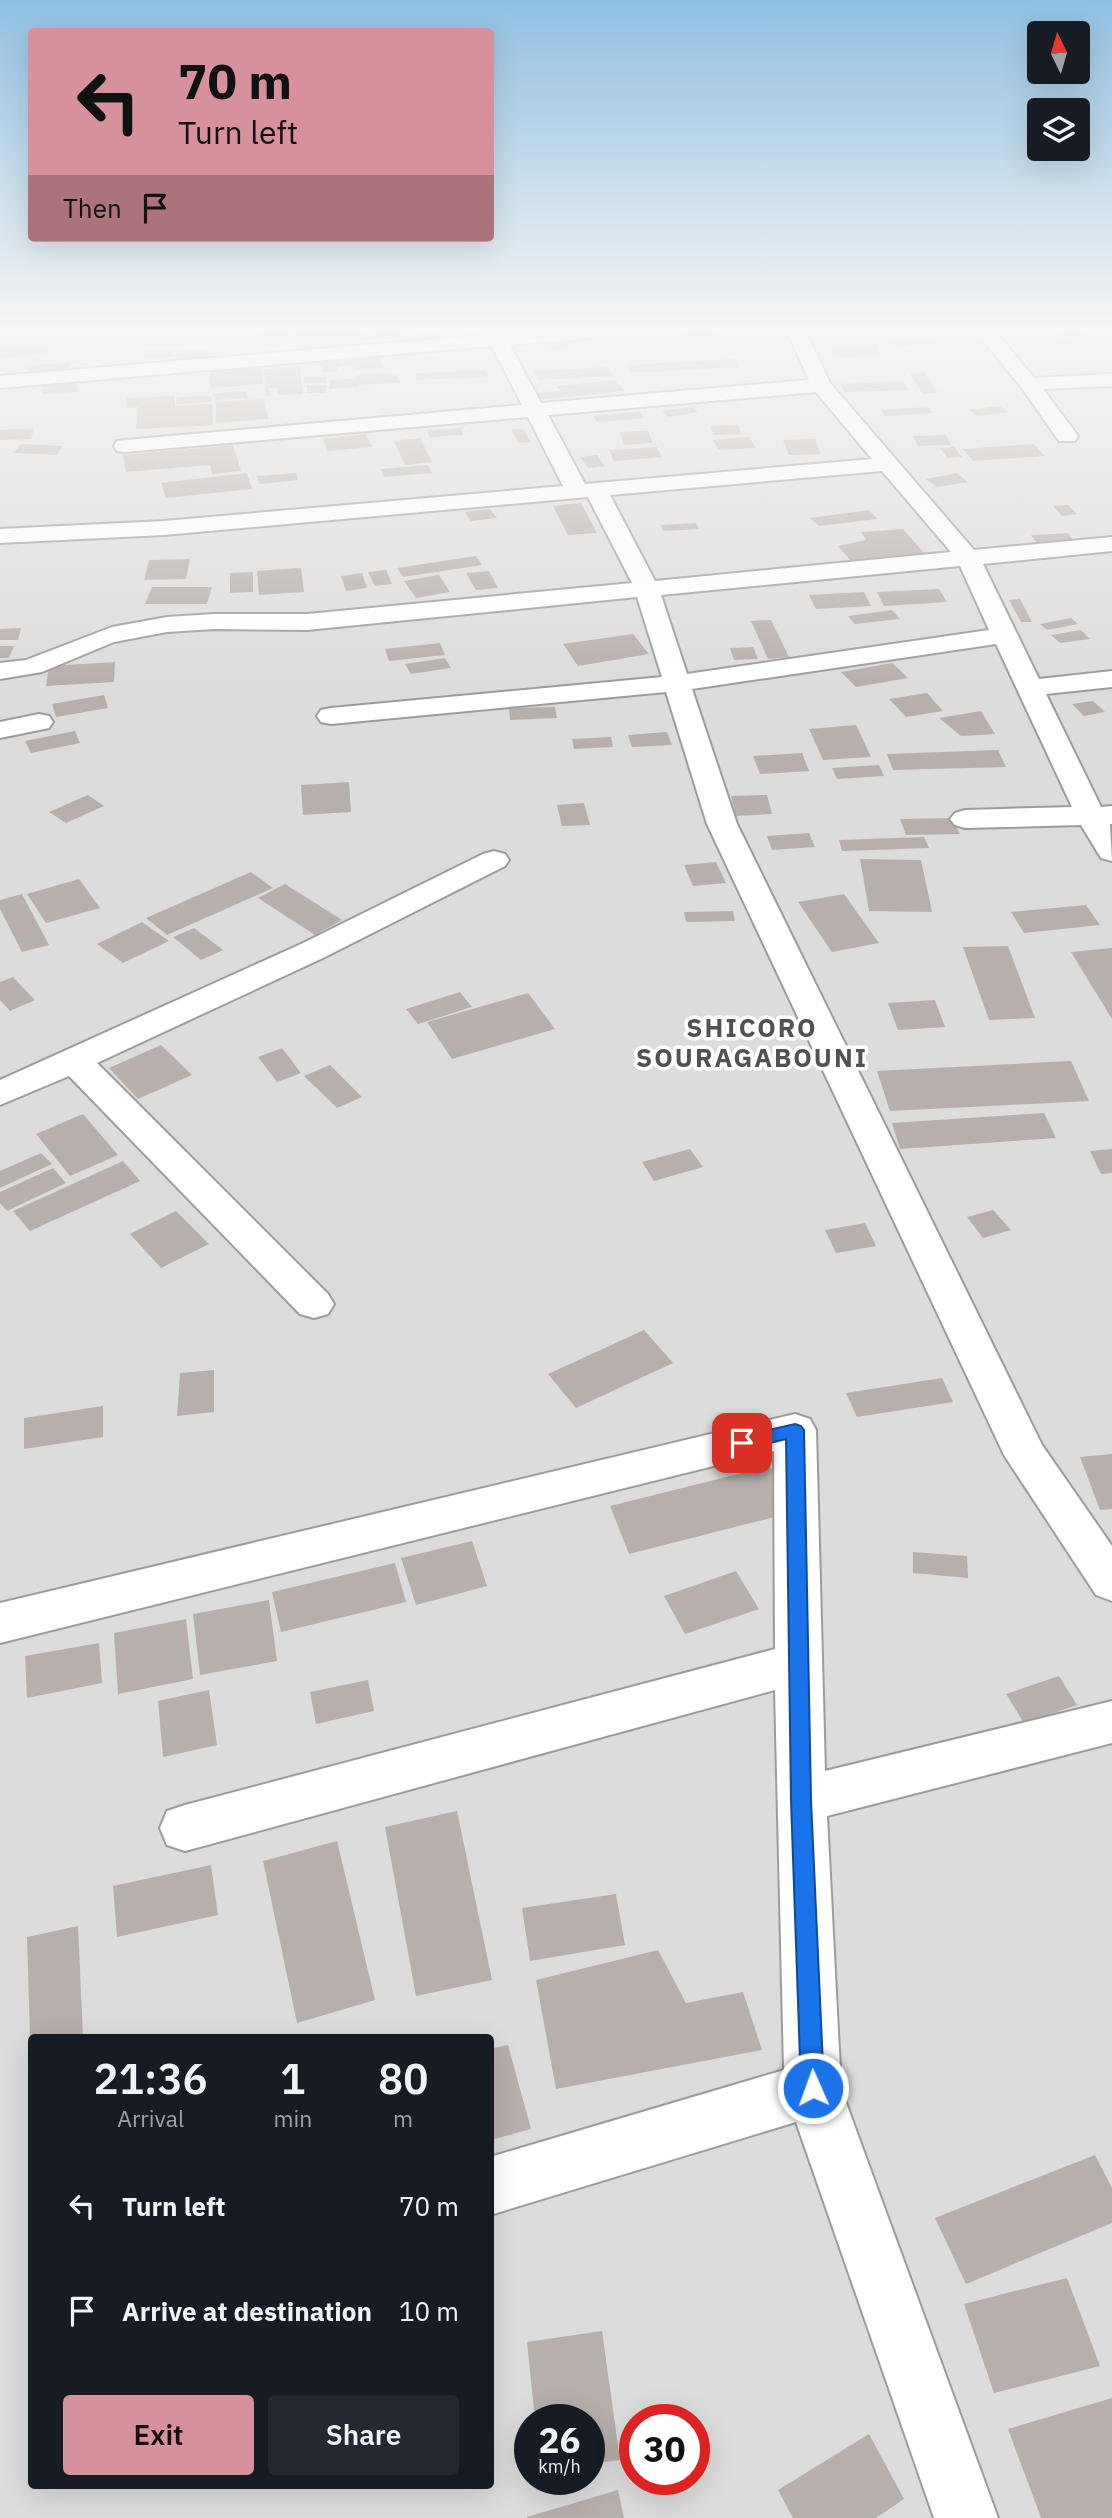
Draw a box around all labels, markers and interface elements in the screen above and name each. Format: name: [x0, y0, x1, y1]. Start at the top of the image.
north arrow: [1027, 21, 1090, 84]
map controls: [1027, 21, 1090, 161]
text: 70 m: [178, 49, 292, 112]
icon: left: [63, 56, 154, 147]
button: layers: [1027, 98, 1090, 161]
text: Turn left: [178, 111, 298, 153]
icon: arrive: [136, 189, 174, 227]
text: Then: [63, 191, 122, 225]
district label: SHICORO SOURAGABOUNI: [636, 1010, 868, 1074]
pin: [712, 1413, 772, 1473]
icon: arrive: [723, 1424, 761, 1462]
text: 21:36: [94, 2051, 208, 2106]
text: 1: [280, 2051, 305, 2106]
text: 80: [378, 2051, 428, 2106]
position arrow: [776, 2051, 850, 2125]
text: Arrival: [117, 2103, 184, 2133]
text: min: [273, 2103, 312, 2133]
text: m: [393, 2103, 413, 2133]
icon: left: [63, 2187, 101, 2225]
text: Turn left: [122, 2189, 225, 2223]
text: 70 m: [399, 2189, 459, 2223]
icon: arrive: [63, 2292, 101, 2330]
text: Arrive at destination: [122, 2294, 372, 2328]
text: 10 m: [399, 2294, 459, 2328]
button: Exit: [63, 2395, 254, 2475]
button: Share: [268, 2395, 459, 2475]
speed limit sign: 30: [619, 2404, 710, 2495]
text: 26: [538, 2417, 581, 2463]
text: km/h: [538, 2455, 581, 2478]

